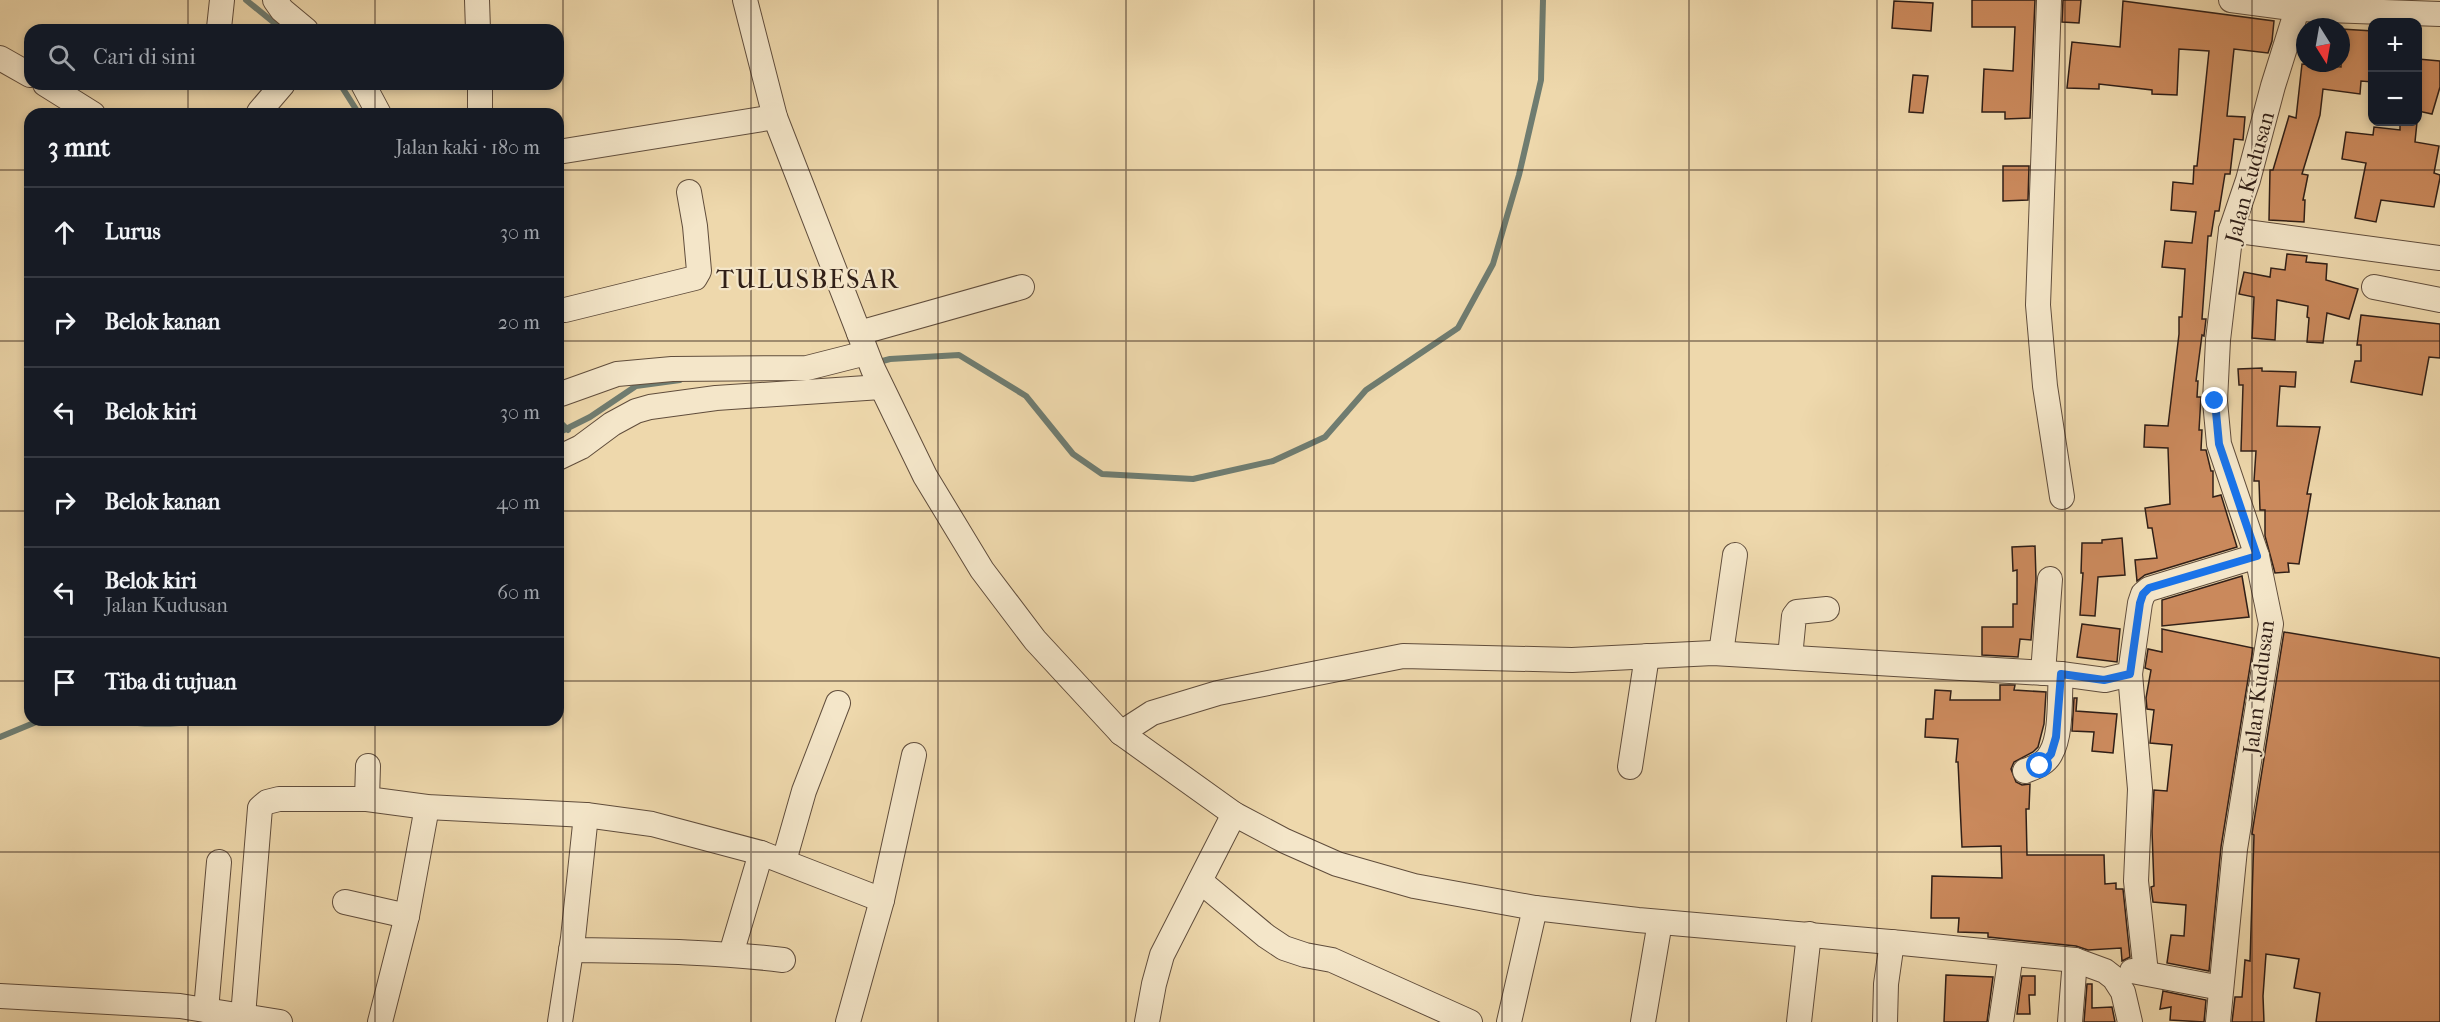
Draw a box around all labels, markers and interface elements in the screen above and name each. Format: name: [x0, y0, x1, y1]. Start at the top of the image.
north arrow: [2296, 18, 2350, 72]
map controls: [2368, 18, 2422, 126]
button: +: [2368, 18, 2422, 72]
search box: [24, 24, 564, 90]
icon: search: [45, 41, 78, 74]
text: Cari di sini: [93, 44, 196, 70]
button: −: [2368, 72, 2422, 126]
street label: Jalan Kudusan: [2219, 108, 2280, 248]
text: 3 mnt: [48, 132, 110, 163]
text: Jalan kaki · 180 m: [396, 136, 540, 159]
icon: ahead: [48, 216, 81, 249]
text: Lurus: [105, 219, 161, 245]
text: 30 m: [500, 221, 540, 244]
district label: TULUSBESAR: [716, 264, 900, 295]
icon: right: [48, 306, 81, 339]
text: Belok kanan: [105, 309, 220, 335]
text: 20 m: [498, 311, 540, 334]
route end: [2201, 387, 2227, 413]
icon: left: [48, 396, 81, 429]
text: Belok kiri: [105, 399, 197, 425]
text: 30 m: [500, 401, 540, 424]
icon: right: [48, 486, 81, 519]
text: Belok kanan: [105, 489, 220, 515]
text: 40 m: [496, 491, 540, 514]
text: Belok kiri: [105, 568, 197, 594]
icon: left: [48, 576, 81, 609]
text: 60 m: [497, 581, 540, 604]
text: Jalan Kudusan: [105, 594, 228, 617]
street label: Jalan Kudusan: [2238, 618, 2280, 758]
icon: arrive: [48, 666, 81, 699]
text: Tiba di tujuan: [105, 669, 237, 695]
route start: [2026, 752, 2052, 778]

